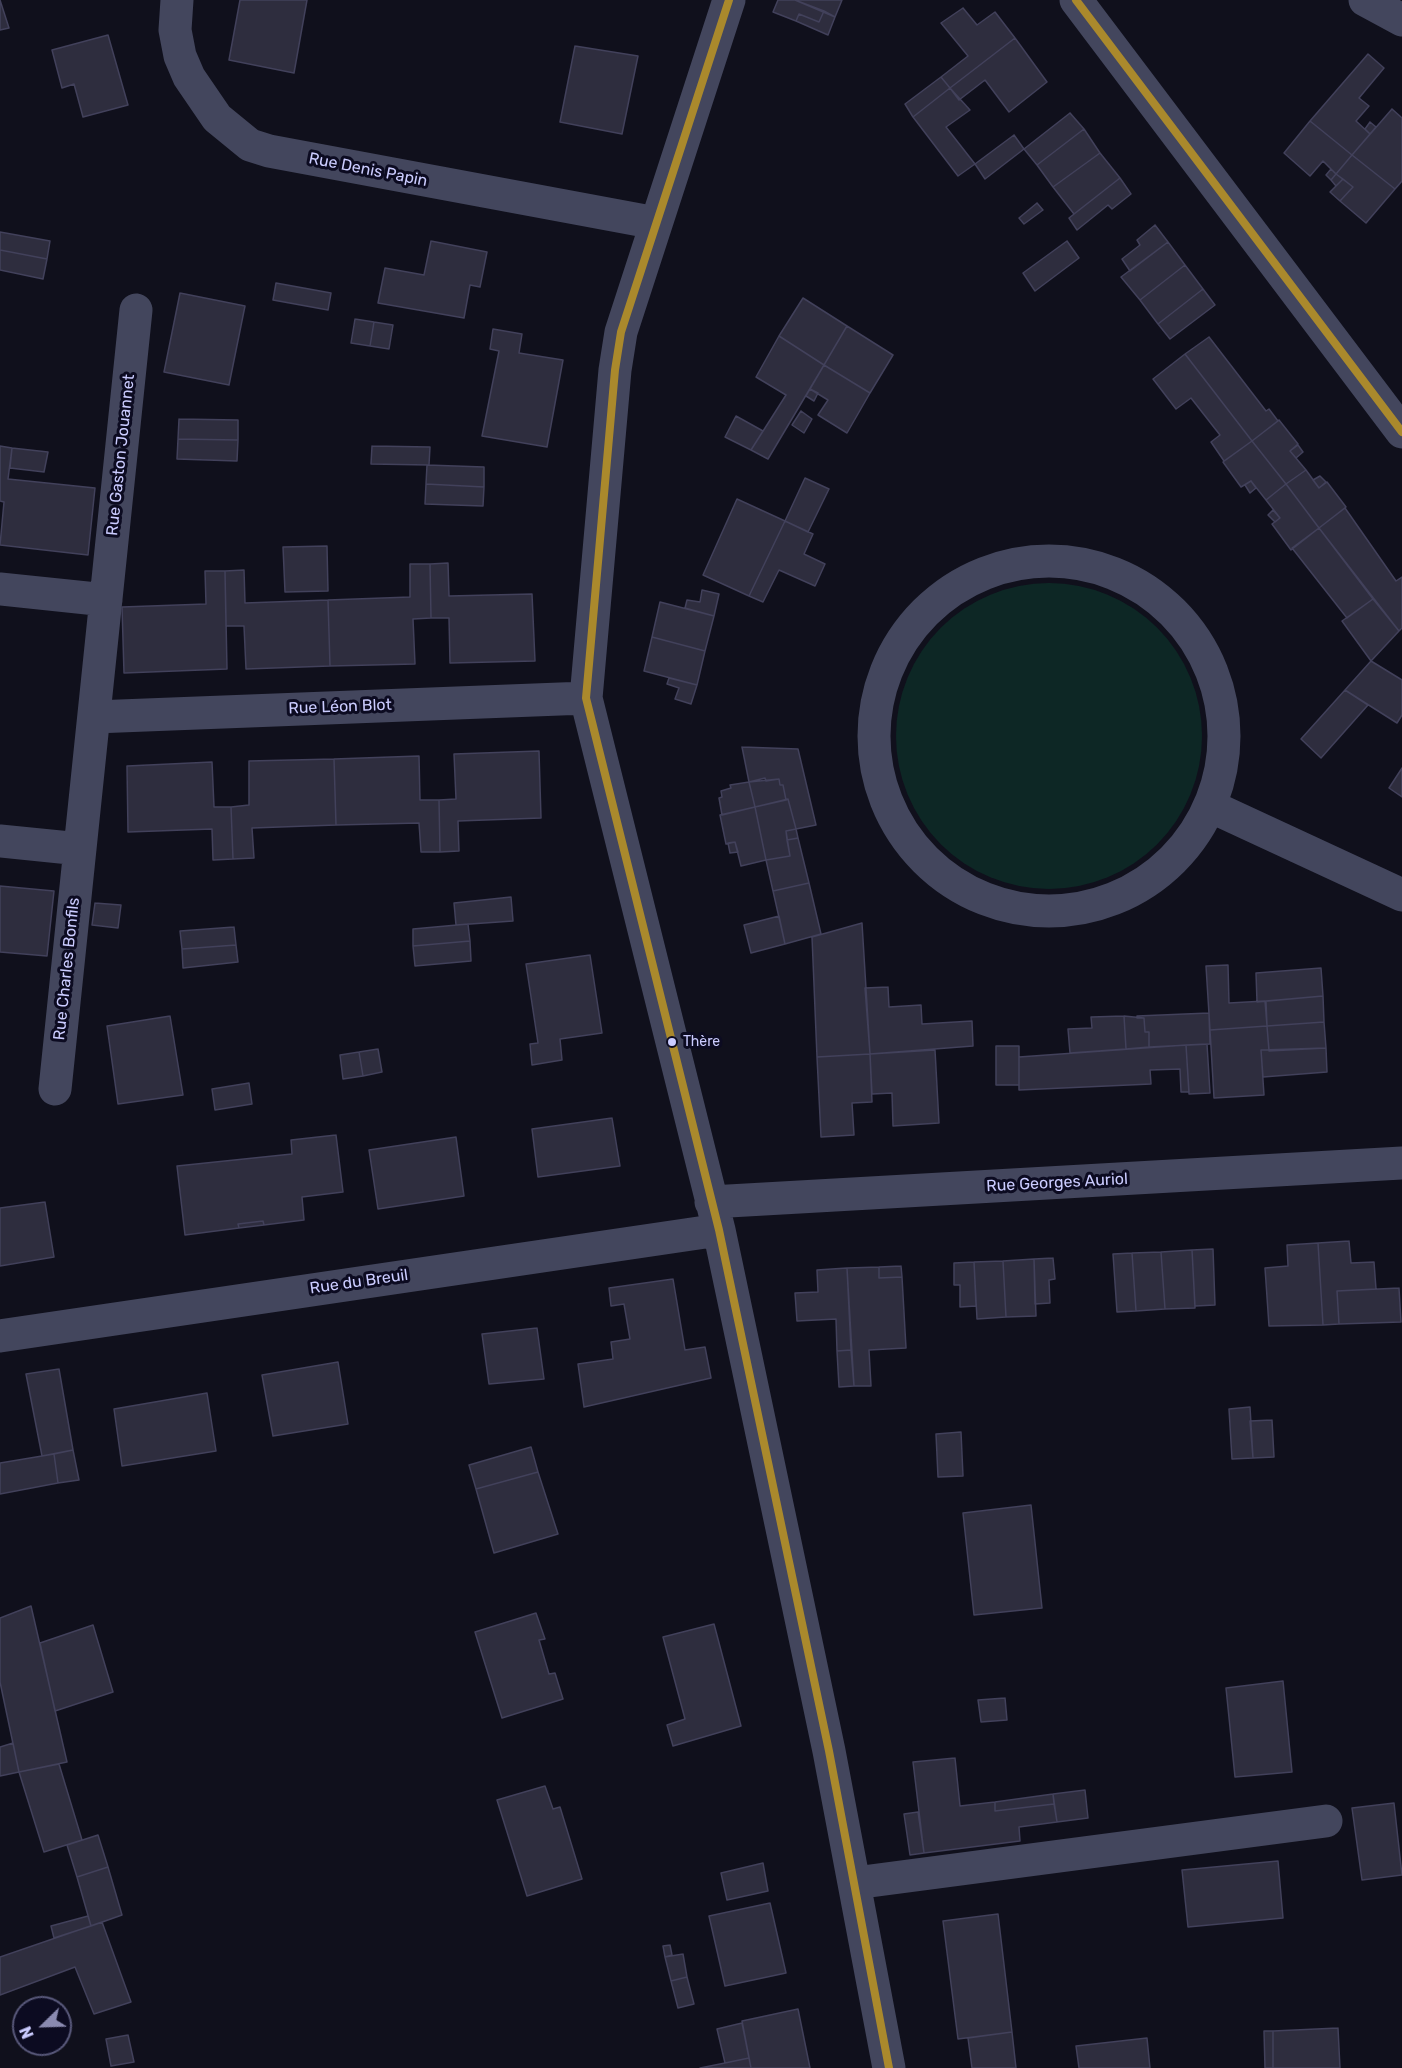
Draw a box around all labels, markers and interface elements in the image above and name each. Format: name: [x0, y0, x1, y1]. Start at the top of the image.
street label: Rue Denis Papin: [307, 149, 429, 191]
street label: Rue Gaston Jouannet: [103, 373, 139, 537]
street label: Rue Léon Blot: [288, 696, 392, 718]
street label: Rue Charles Bonfils: [50, 897, 84, 1041]
place label: Thère: [683, 1034, 720, 1050]
marker: Thère: [666, 1036, 678, 1048]
street label: Rue Georges Auriol: [986, 1170, 1128, 1196]
street label: Rue du Breuil: [309, 1266, 409, 1298]
north arrow: [12, 1996, 72, 2056]
text: N: [16, 2023, 38, 2041]

